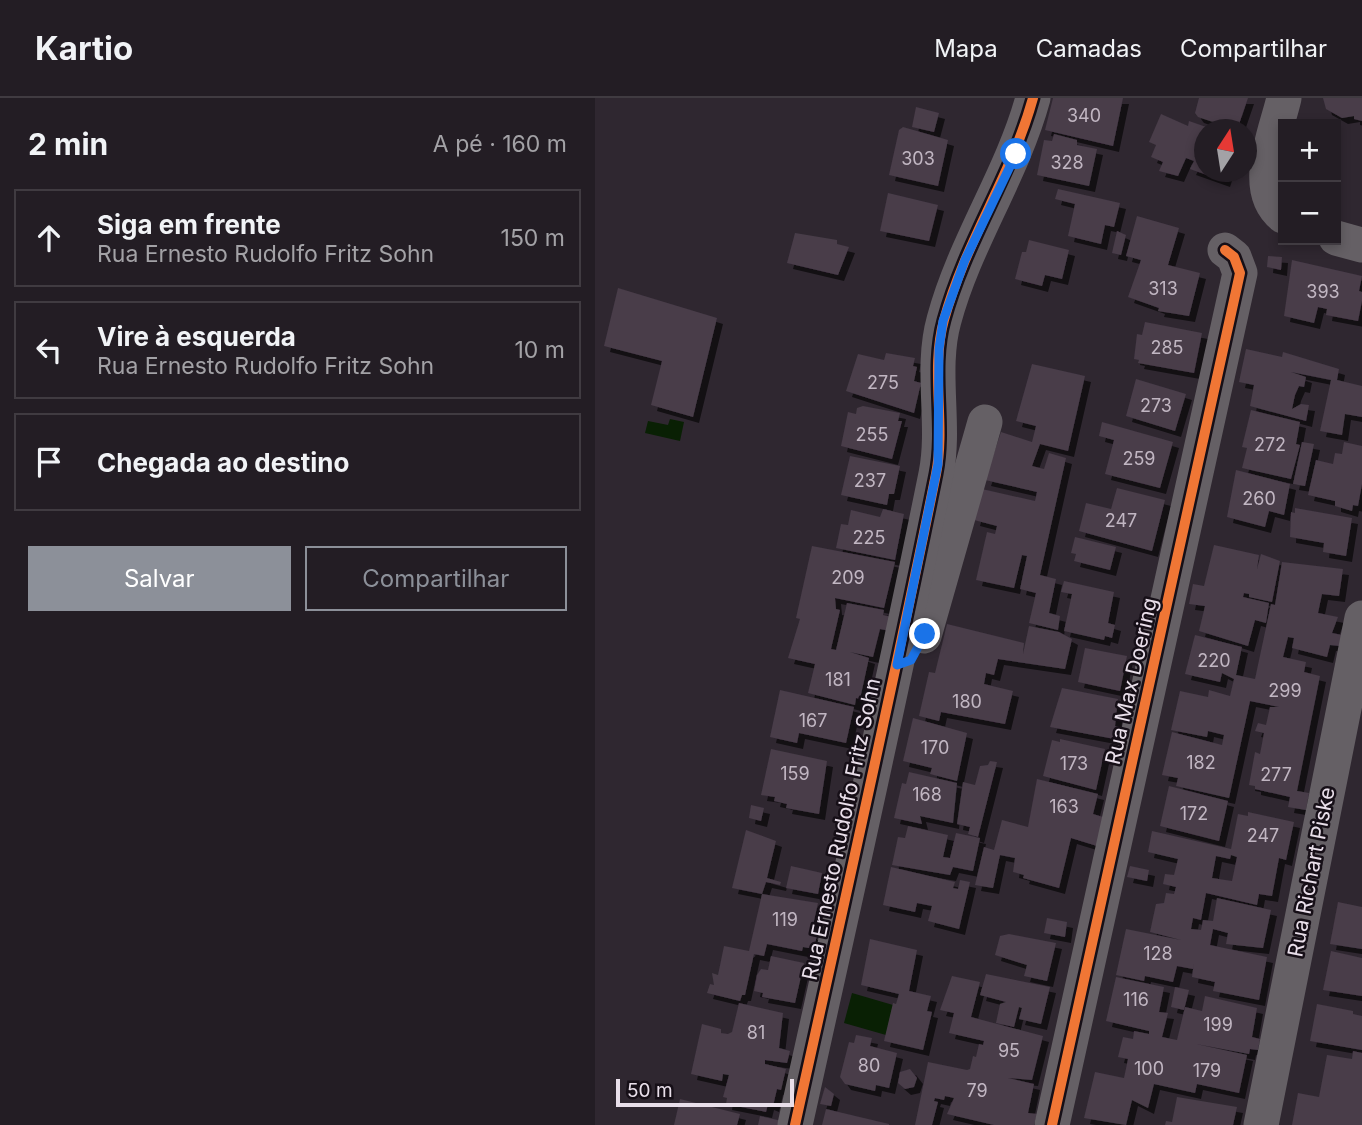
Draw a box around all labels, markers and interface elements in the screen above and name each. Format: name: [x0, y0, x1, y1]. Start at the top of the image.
text: Kartio: [35, 28, 133, 68]
text: Mapa: [934, 34, 998, 63]
text: Camadas: [1036, 34, 1142, 63]
text: Compartilhar: [1180, 34, 1327, 63]
house number: 340: [1067, 105, 1101, 126]
north arrow: [1194, 119, 1257, 182]
map controls: [1278, 119, 1341, 245]
button: +: [1278, 119, 1341, 182]
text: 2 min: [28, 126, 108, 162]
text: A pé · 160 m: [433, 130, 567, 158]
route start: [1000, 138, 1031, 169]
house number: 303: [901, 148, 935, 169]
house number: 328: [1050, 152, 1084, 173]
button: −: [1278, 182, 1341, 245]
text: Siga em frente: [97, 209, 281, 240]
icon: ahead: [30, 219, 68, 257]
text: 150 m: [501, 224, 565, 252]
text: Rua Ernesto Rudolfo Fritz Sohn: [97, 240, 434, 268]
house number: 313: [1148, 278, 1178, 299]
house number: 393: [1306, 281, 1340, 302]
text: Vire à esquerda: [97, 321, 296, 352]
icon: left: [30, 331, 68, 369]
text: 10 m: [515, 336, 565, 364]
house number: 285: [1150, 337, 1184, 358]
text: Rua Ernesto Rudolfo Fritz Sohn: [97, 352, 434, 380]
house number: 275: [867, 372, 899, 393]
house number: 273: [1140, 395, 1172, 416]
house number: 255: [856, 424, 888, 445]
house number: 272: [1254, 434, 1286, 455]
icon: arrive: [30, 443, 68, 481]
text: Chegada ao destino: [97, 447, 349, 478]
house number: 259: [1122, 448, 1156, 469]
house number: 237: [854, 470, 886, 491]
house number: 260: [1242, 488, 1276, 509]
house number: 247: [1105, 510, 1137, 531]
house number: 225: [853, 527, 885, 548]
button: Salvar: [28, 546, 291, 611]
button: Compartilhar: [305, 546, 567, 611]
house number: 209: [831, 567, 865, 588]
street label: Rua Max Doering: [1100, 595, 1162, 767]
route end: [909, 618, 940, 649]
house number: 220: [1197, 650, 1231, 671]
house number: 181: [825, 669, 851, 690]
street label: Rua Ernesto Rudolfo Fritz Sohn: [797, 676, 885, 982]
house number: 299: [1268, 680, 1302, 701]
house number: 180: [952, 691, 982, 712]
house number: 167: [799, 710, 827, 731]
house number: 170: [921, 737, 949, 758]
house number: 182: [1186, 752, 1216, 773]
house number: 173: [1060, 753, 1088, 774]
house number: 159: [780, 763, 810, 784]
house number: 277: [1260, 764, 1292, 785]
house number: 168: [912, 784, 942, 805]
street label: Rua Richart Piske: [1282, 785, 1340, 959]
house number: 163: [1049, 796, 1079, 817]
house number: 172: [1180, 803, 1208, 824]
house number: 247: [1247, 825, 1279, 846]
house number: 119: [772, 909, 798, 930]
house number: 128: [1143, 943, 1173, 964]
house number: 116: [1123, 989, 1149, 1010]
house number: 199: [1203, 1014, 1233, 1035]
house number: 81: [747, 1022, 765, 1043]
house number: 95: [998, 1040, 1020, 1061]
house number: 80: [858, 1055, 880, 1076]
house number: 100: [1134, 1058, 1164, 1079]
house number: 179: [1193, 1060, 1221, 1081]
scale bar: [616, 1076, 795, 1108]
text: 50 m: [627, 1079, 673, 1102]
house number: 79: [966, 1080, 988, 1101]

